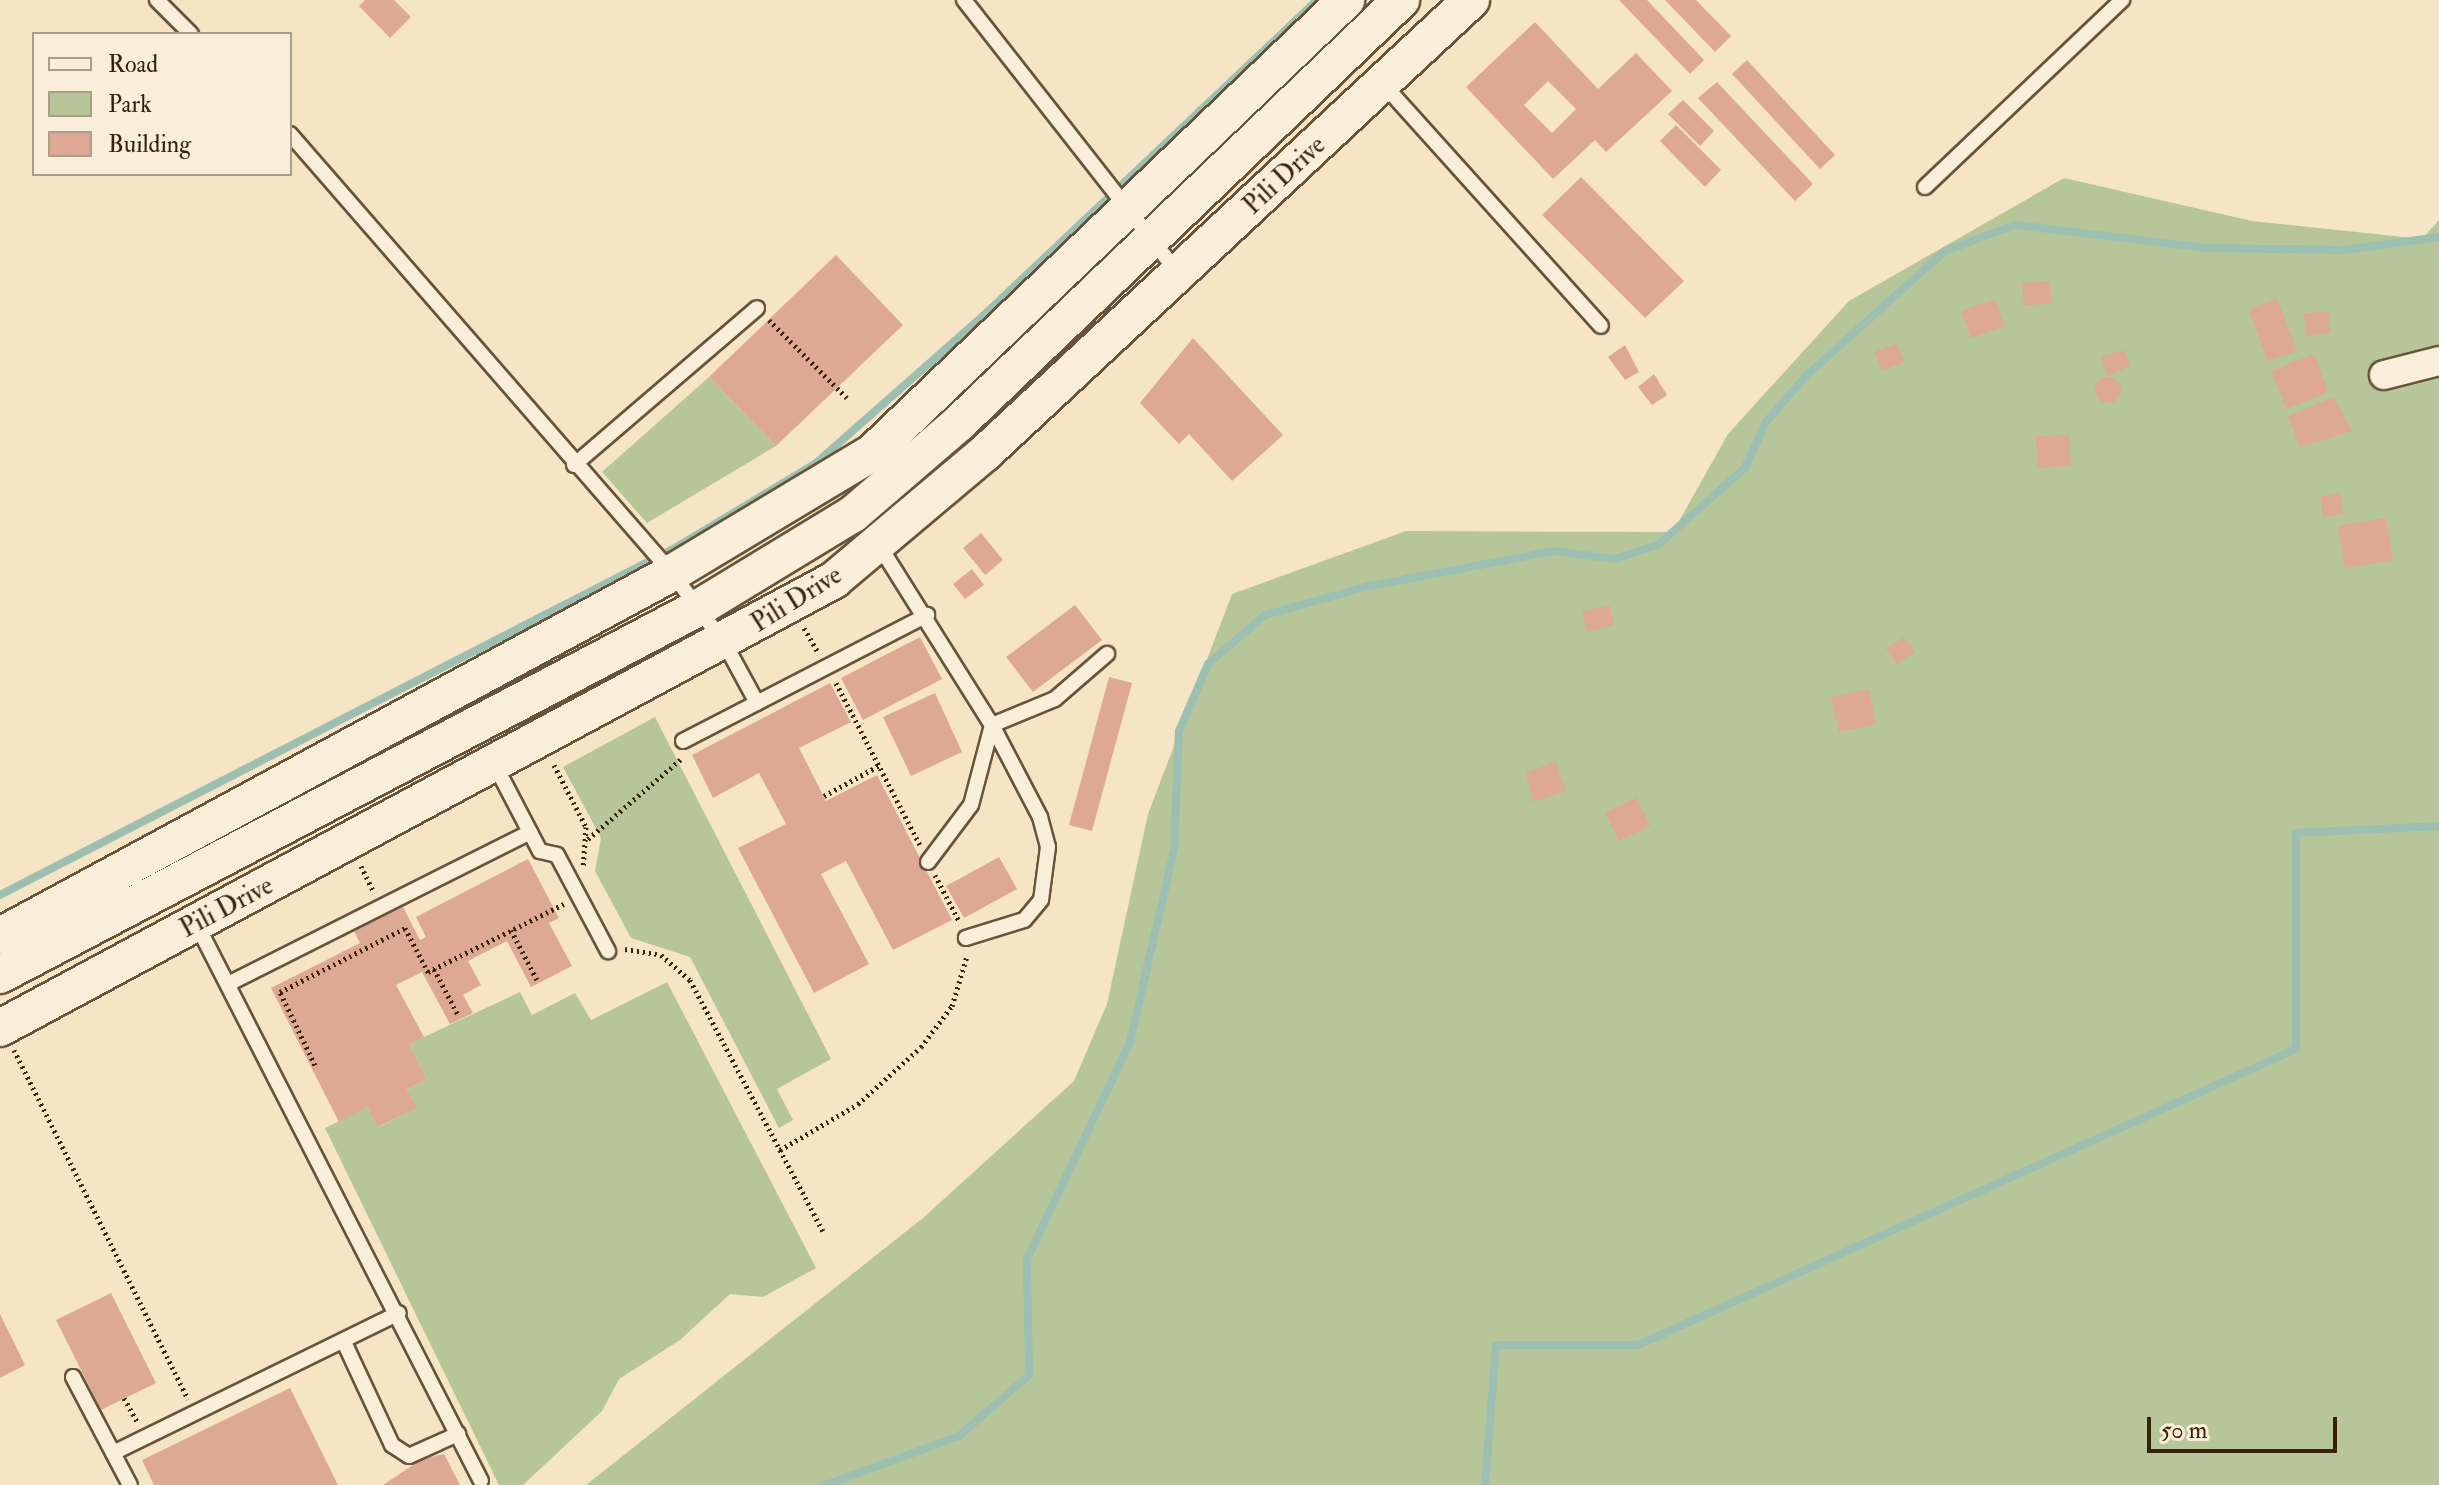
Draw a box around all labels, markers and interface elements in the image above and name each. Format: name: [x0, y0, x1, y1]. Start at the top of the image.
legend: [32, 32, 292, 176]
text: Road: [108, 49, 158, 80]
text: Park: [108, 89, 152, 120]
text: Building: [108, 129, 191, 160]
street label: Pili Drive: [1238, 130, 1332, 222]
street label: Pili Drive: [746, 560, 848, 640]
street label: Pili Drive: [175, 871, 279, 945]
scale bar: [2151, 1401, 2341, 1451]
text: 50 m: [2161, 1415, 2207, 1446]

